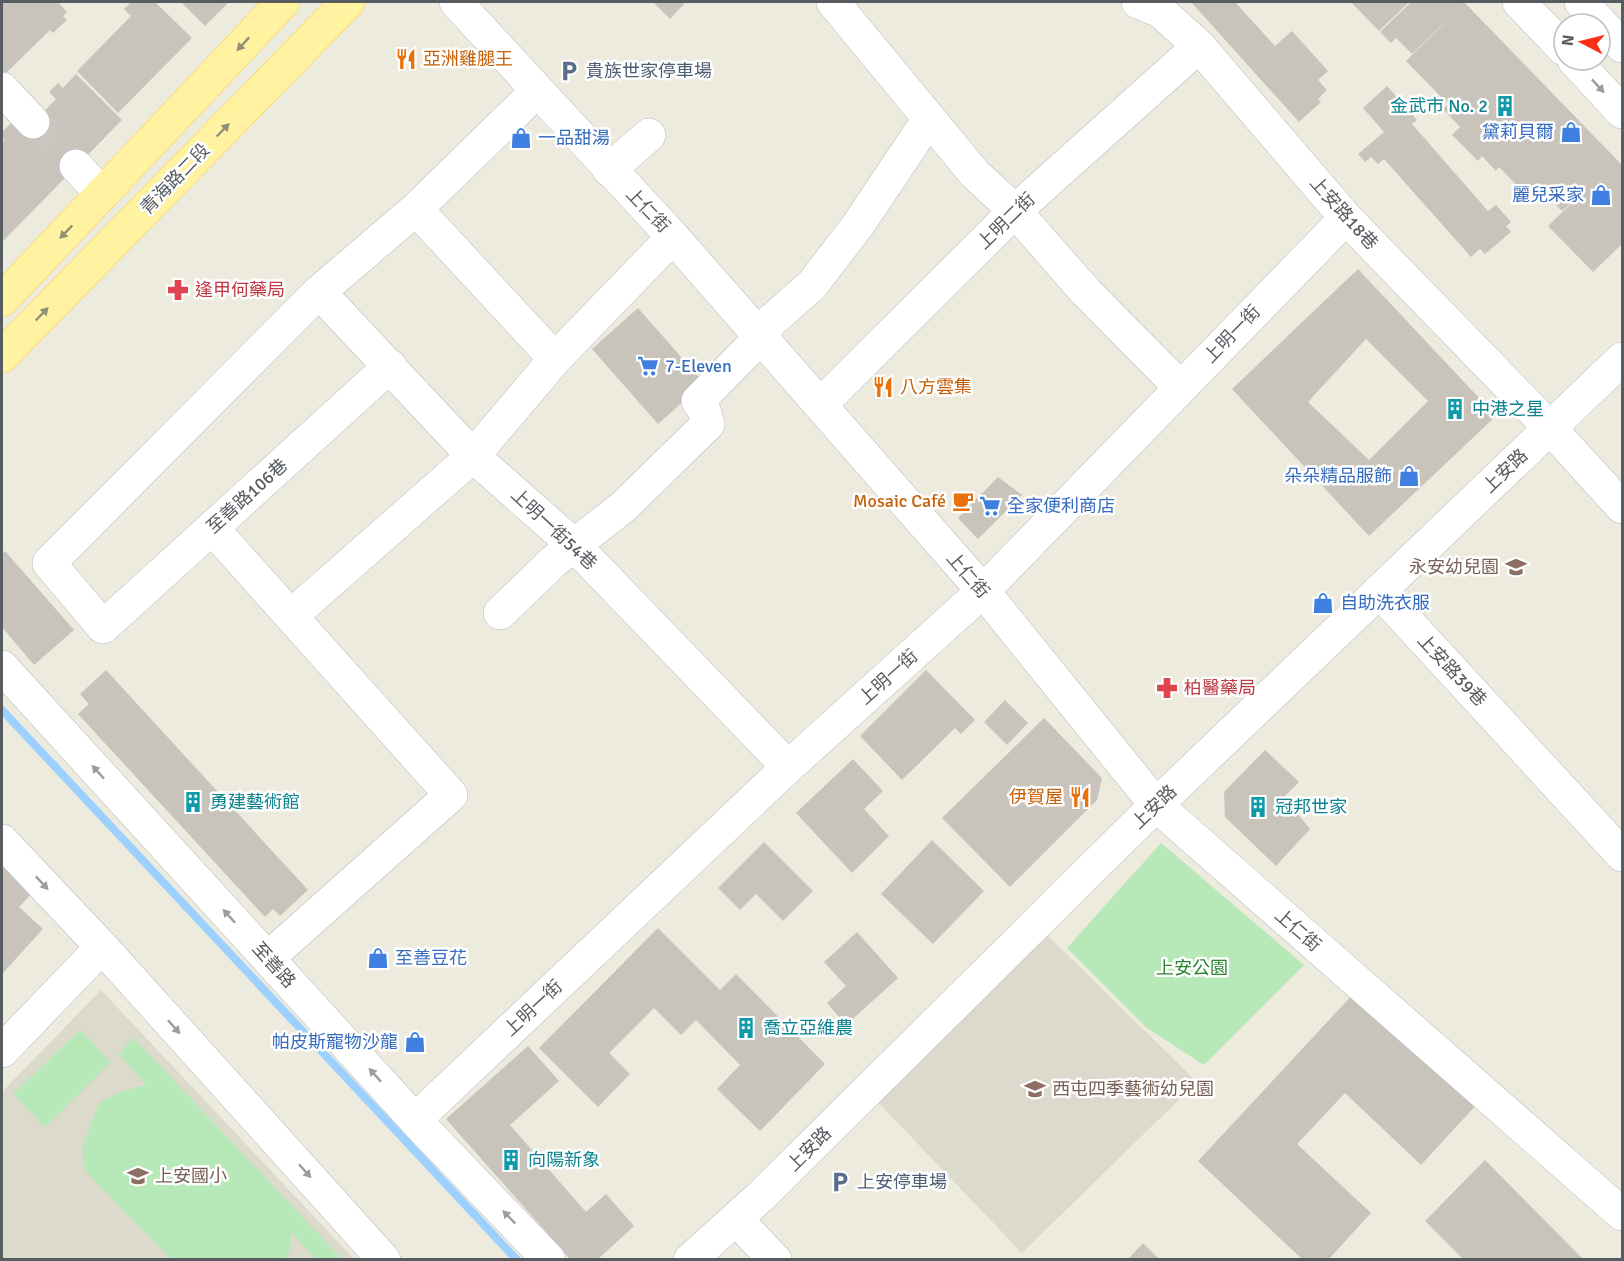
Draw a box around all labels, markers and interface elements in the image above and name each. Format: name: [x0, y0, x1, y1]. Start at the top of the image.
north arrow: [1552, 12, 1612, 72]
text: N: [1558, 34, 1579, 47]
one-way arrow: [237, 36, 250, 51]
restaurant icon: 亞洲雞腿王: [394, 47, 418, 71]
place label: 亞洲雞腿王: [423, 48, 513, 70]
parking icon: 貴族世家停車場: [557, 59, 581, 83]
place label: 貴族世家停車場: [586, 60, 712, 82]
one-way arrow: [1591, 78, 1604, 93]
building icon: 金武市 No. 2: [1493, 94, 1517, 118]
place label: 金武市 No. 2: [1390, 95, 1488, 117]
shop icon: 黛莉貝爾: [1559, 120, 1583, 144]
place label: 黛莉貝爾: [1482, 121, 1554, 143]
one-way arrow: [215, 123, 229, 137]
shop icon: 一品甜湯: [509, 126, 533, 150]
place label: 一品甜湯: [538, 127, 610, 149]
street label: 青海路二段: [136, 139, 214, 219]
street label: 上安路18巷: [1305, 172, 1383, 254]
street label: 上仁街: [621, 183, 675, 237]
shop icon: 麗兒采家: [1589, 183, 1613, 207]
place label: 麗兒采家: [1512, 184, 1584, 206]
street label: 上明二街: [972, 188, 1040, 254]
one-way arrow: [59, 224, 73, 239]
pharmacy icon: 逢甲何藥局: [166, 278, 190, 302]
place label: 逢甲何藥局: [195, 279, 285, 301]
street label: 上明一街: [1199, 300, 1265, 368]
one-way arrow: [35, 308, 49, 322]
supermarket icon: 7-Eleven: [636, 354, 660, 378]
place label: 7-Eleven: [665, 355, 732, 377]
restaurant icon: 八方雲集: [871, 375, 895, 399]
place label: 八方雲集: [900, 376, 972, 398]
building icon: 中港之星: [1443, 397, 1467, 421]
place label: 中港之星: [1472, 398, 1544, 420]
street label: 上安路: [1478, 444, 1532, 498]
street label: 至善路106巷: [202, 454, 292, 538]
shop icon: 朵朵精品服飾: [1397, 464, 1421, 488]
place label: 朵朵精品服飾: [1284, 465, 1392, 487]
street label: 上明一街54巷: [506, 484, 602, 574]
cafe icon: Mosaic Café: [951, 489, 975, 513]
place label: Mosaic Café: [853, 490, 946, 512]
supermarket icon: 全家便利商店: [978, 494, 1002, 518]
place label: 全家便利商店: [1007, 495, 1115, 517]
street label: 上仁街: [942, 547, 994, 603]
school or university icon: 永安幼兒園: [1504, 555, 1528, 579]
place label: 永安幼兒園: [1409, 556, 1499, 578]
shop icon: 自助洗衣服: [1311, 591, 1335, 615]
place label: 自助洗衣服: [1340, 592, 1430, 614]
street label: 上安路39巷: [1413, 629, 1491, 711]
street label: 上明一街: [854, 645, 922, 709]
pharmacy icon: 柏醫藥局: [1155, 676, 1179, 700]
place label: 柏醫藥局: [1184, 677, 1256, 699]
one-way arrow: [92, 765, 105, 780]
street label: 上安路: [1127, 780, 1181, 834]
restaurant icon: 伊賀屋: [1068, 785, 1092, 809]
place label: 伊賀屋: [1009, 786, 1063, 808]
building icon: 勇建藝術館: [181, 790, 205, 814]
place label: 勇建藝術館: [210, 791, 300, 813]
building icon: 冠邦世家: [1246, 795, 1270, 819]
place label: 冠邦世家: [1275, 796, 1347, 818]
one-way arrow: [34, 876, 48, 890]
street label: 上仁街: [1270, 904, 1326, 956]
one-way arrow: [223, 909, 236, 924]
street label: 至善路: [248, 938, 300, 992]
shop icon: 至善豆花: [366, 946, 390, 970]
place label: 至善豆花: [395, 947, 467, 969]
park label: 上安公園: [1156, 957, 1228, 979]
street label: 上明一街: [499, 975, 567, 1041]
building icon: 喬立亞維農: [734, 1016, 758, 1040]
place label: 喬立亞維農: [763, 1017, 853, 1039]
one-way arrow: [167, 1019, 181, 1034]
shop icon: 帕皮斯寵物沙龍: [403, 1030, 427, 1054]
place label: 帕皮斯寵物沙龍: [272, 1031, 398, 1053]
one-way arrow: [368, 1068, 382, 1083]
school or university icon: 西屯四季藝術幼兒園: [1023, 1077, 1047, 1101]
place label: 西屯四季藝術幼兒園: [1052, 1078, 1214, 1100]
street label: 上安路: [782, 1122, 836, 1176]
building icon: 向陽新象: [499, 1148, 523, 1172]
place label: 向陽新象: [528, 1149, 600, 1171]
school or university icon: 上安國小: [126, 1164, 150, 1188]
one-way arrow: [297, 1164, 311, 1178]
place label: 上安國小: [155, 1165, 227, 1187]
parking icon: 上安停車場: [828, 1170, 852, 1194]
place label: 上安停車場: [857, 1171, 947, 1193]
one-way arrow: [502, 1211, 516, 1225]

